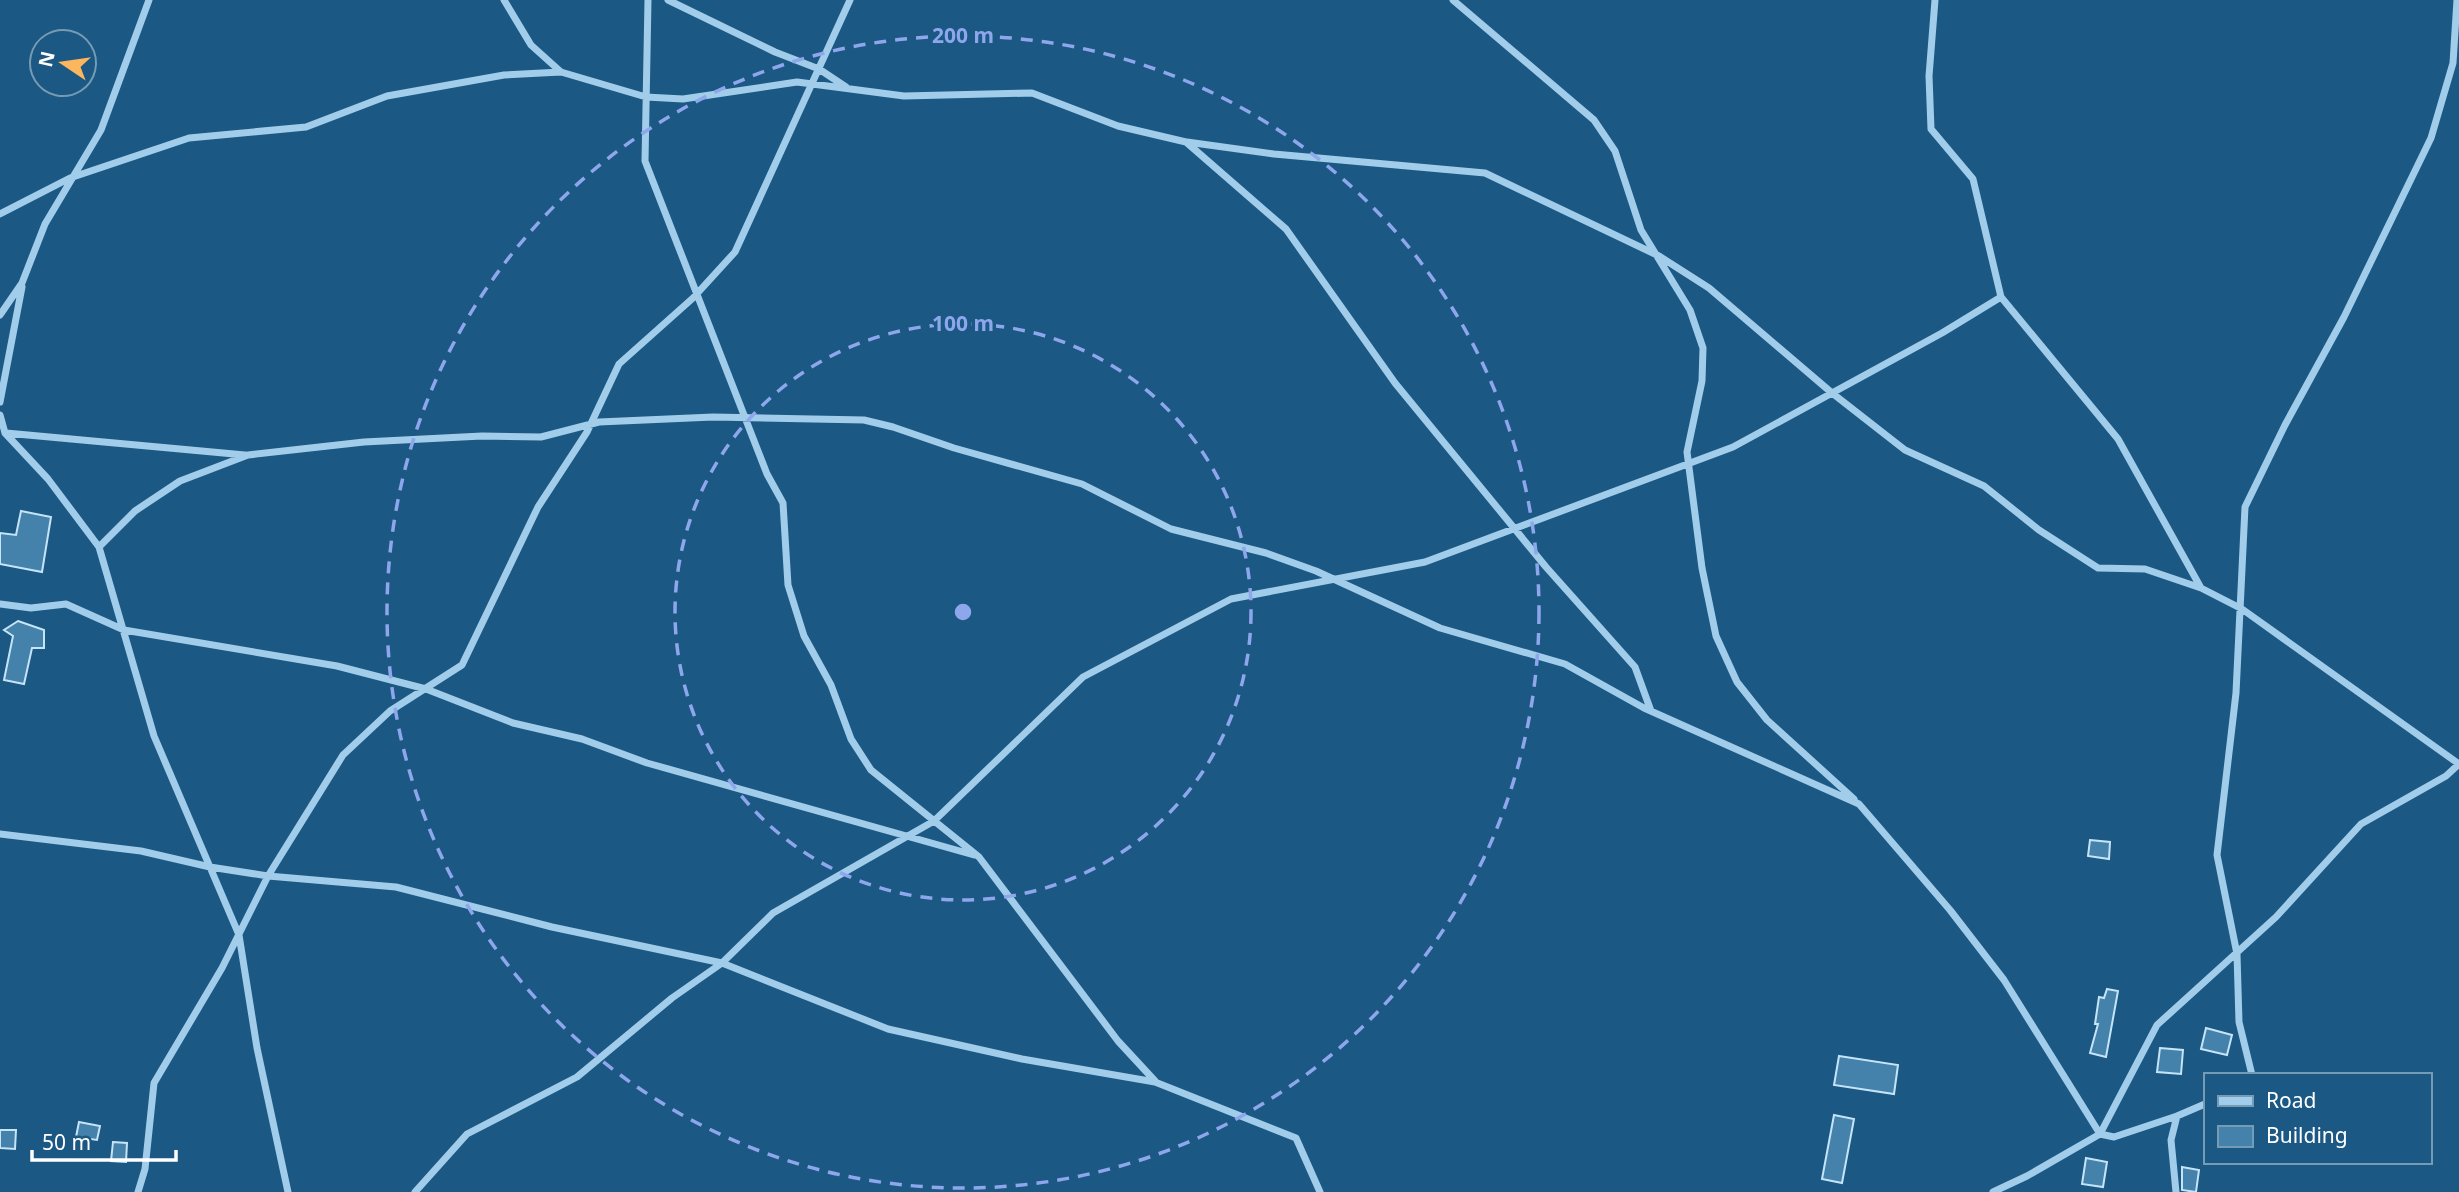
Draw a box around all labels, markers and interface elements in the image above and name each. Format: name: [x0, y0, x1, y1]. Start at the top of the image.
text: 200 m: [932, 21, 994, 49]
north arrow: [28, 28, 98, 98]
text: N: [32, 49, 61, 70]
text: 100 m: [932, 309, 994, 337]
centre of rings: [951, 600, 975, 624]
legend: [2204, 1073, 2431, 1164]
text: Road: [2266, 1086, 2316, 1114]
scale bar: [32, 1118, 175, 1162]
text: Building: [2266, 1121, 2348, 1149]
text: 50 m: [42, 1128, 91, 1156]

